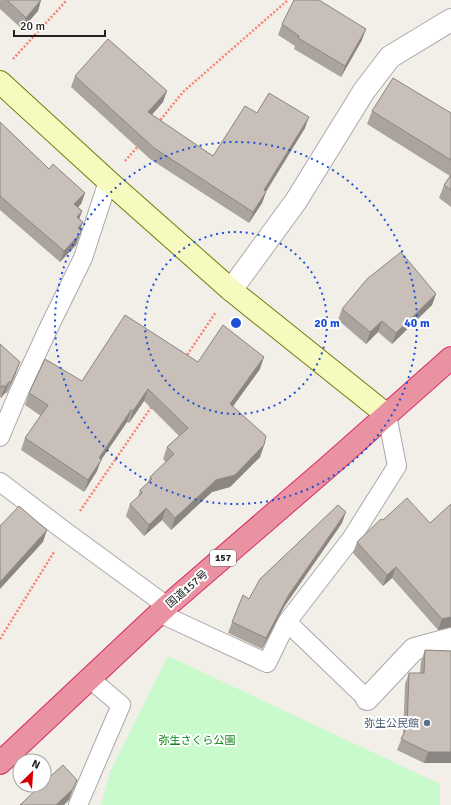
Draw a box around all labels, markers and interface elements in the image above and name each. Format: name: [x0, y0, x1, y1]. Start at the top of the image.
scale bar: [14, 12, 105, 38]
text: 20 m: [20, 19, 45, 34]
centre of rings: [229, 316, 243, 330]
text: 20 m: [314, 316, 340, 331]
text: 40 m: [404, 316, 430, 331]
road number: 157: [210, 550, 236, 566]
street label: 国道157号: [164, 567, 210, 611]
place label: 弥生公民館: [364, 717, 419, 730]
marker: 弥生公民館: [422, 718, 432, 728]
park label: 弥生さくら公園: [159, 734, 236, 747]
north arrow: [12, 753, 52, 793]
text: N: [30, 757, 42, 772]

